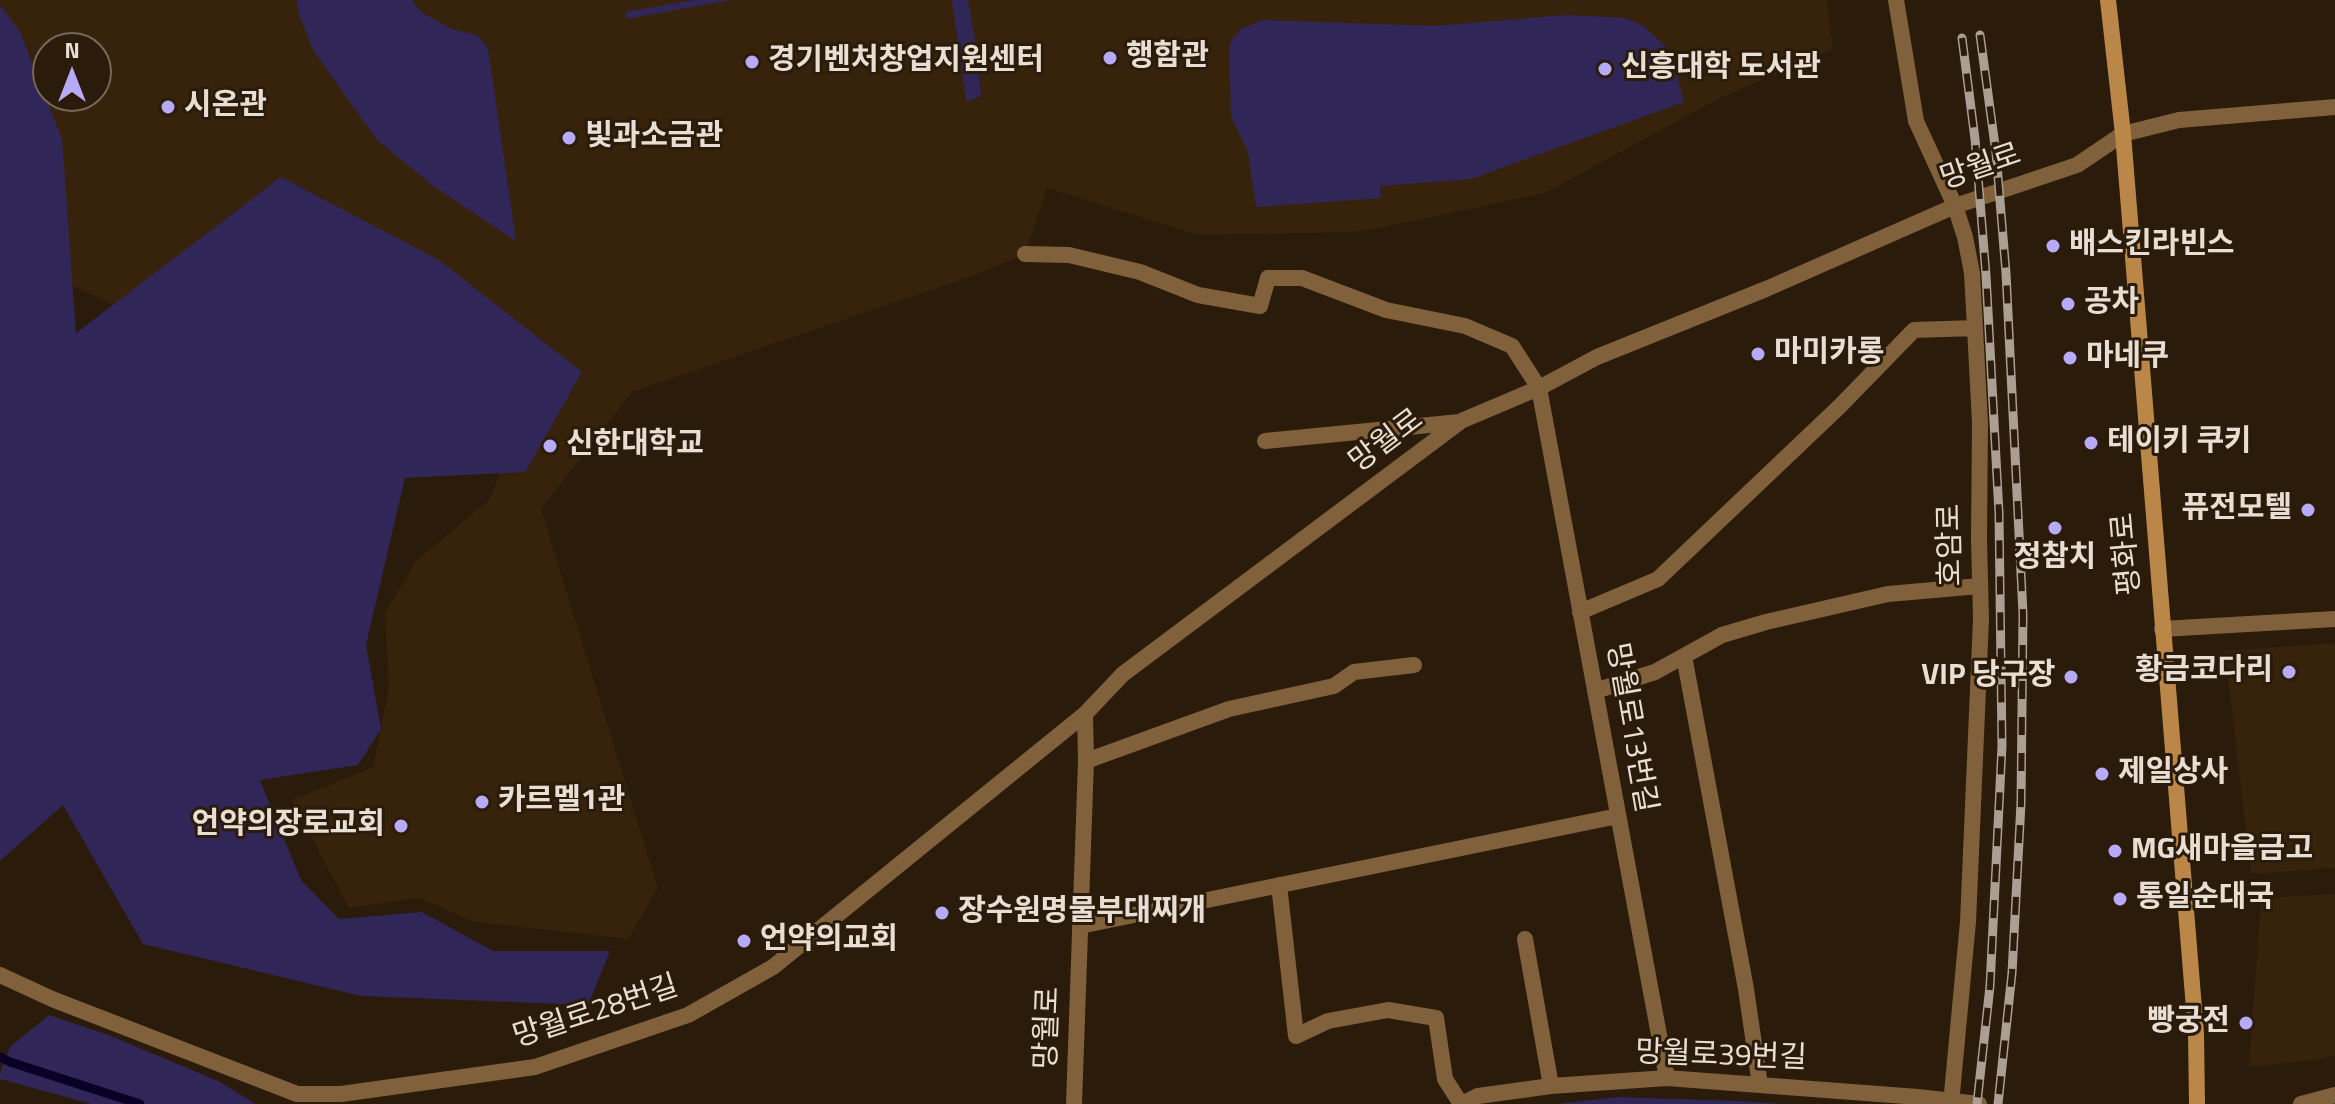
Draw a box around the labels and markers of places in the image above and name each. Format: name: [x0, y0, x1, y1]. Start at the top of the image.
place label: 행함관: [1126, 40, 1209, 76]
place label: 경기벤처창업지원센터: [768, 44, 1044, 80]
marker: 행함관: [1101, 49, 1119, 67]
place label: 신흥대학 도서관: [1621, 51, 1821, 87]
marker: 경기벤처창업지원센터: [743, 53, 761, 71]
marker: 신흥대학 도서관: [1596, 60, 1614, 78]
place label: 시온관: [184, 89, 267, 125]
marker: 시온관: [159, 98, 177, 116]
place label: 빛과소금관: [585, 120, 723, 156]
marker: 빛과소금관: [560, 129, 578, 147]
place label: 배스킨라빈스: [2069, 228, 2235, 264]
marker: 배스킨라빈스: [2044, 237, 2062, 255]
place label: 공차: [2084, 286, 2139, 322]
marker: 공차: [2059, 295, 2077, 313]
place label: 마미카롱: [1774, 336, 1884, 372]
place label: 마네쿠: [2086, 340, 2169, 376]
marker: 마미카롱: [1749, 345, 1767, 363]
marker: 마네쿠: [2061, 349, 2079, 367]
place label: 테이키 쿠키: [2107, 425, 2252, 461]
place label: 신한대학교: [566, 428, 704, 464]
marker: 테이키 쿠키: [2082, 434, 2100, 452]
marker: 신한대학교: [541, 437, 559, 455]
place label: 퓨전모텔: [2182, 492, 2292, 528]
marker: 퓨전모텔: [2299, 501, 2317, 519]
marker: 정참치: [2046, 519, 2064, 537]
place label: 정참치: [2014, 541, 2096, 577]
place label: 황금코다리: [2135, 654, 2273, 690]
place label: VIP 당구장: [1921, 659, 2055, 695]
marker: 황금코다리: [2280, 663, 2298, 681]
marker: VIP 당구장: [2062, 668, 2080, 686]
place label: 제일상사: [2118, 756, 2228, 792]
marker: 제일상사: [2093, 765, 2111, 783]
place label: 카르멜1관: [498, 784, 625, 820]
marker: 카르멜1관: [473, 793, 491, 811]
place label: 언약의장로교회: [192, 808, 385, 844]
marker: 언약의장로교회: [392, 817, 410, 835]
place label: MG새마을금고: [2131, 833, 2313, 869]
marker: MG새마을금고: [2106, 842, 2124, 860]
place label: 통일순대국: [2136, 881, 2274, 917]
marker: 통일순대국: [2111, 890, 2129, 908]
place label: 장수원명물부대찌개: [958, 895, 1206, 931]
marker: 장수원명물부대찌개: [933, 904, 951, 922]
place label: 언약의교회: [760, 923, 898, 959]
marker: 언약의교회: [735, 932, 753, 950]
place label: 빵궁전: [2147, 1005, 2230, 1041]
marker: 빵궁전: [2237, 1014, 2255, 1032]

